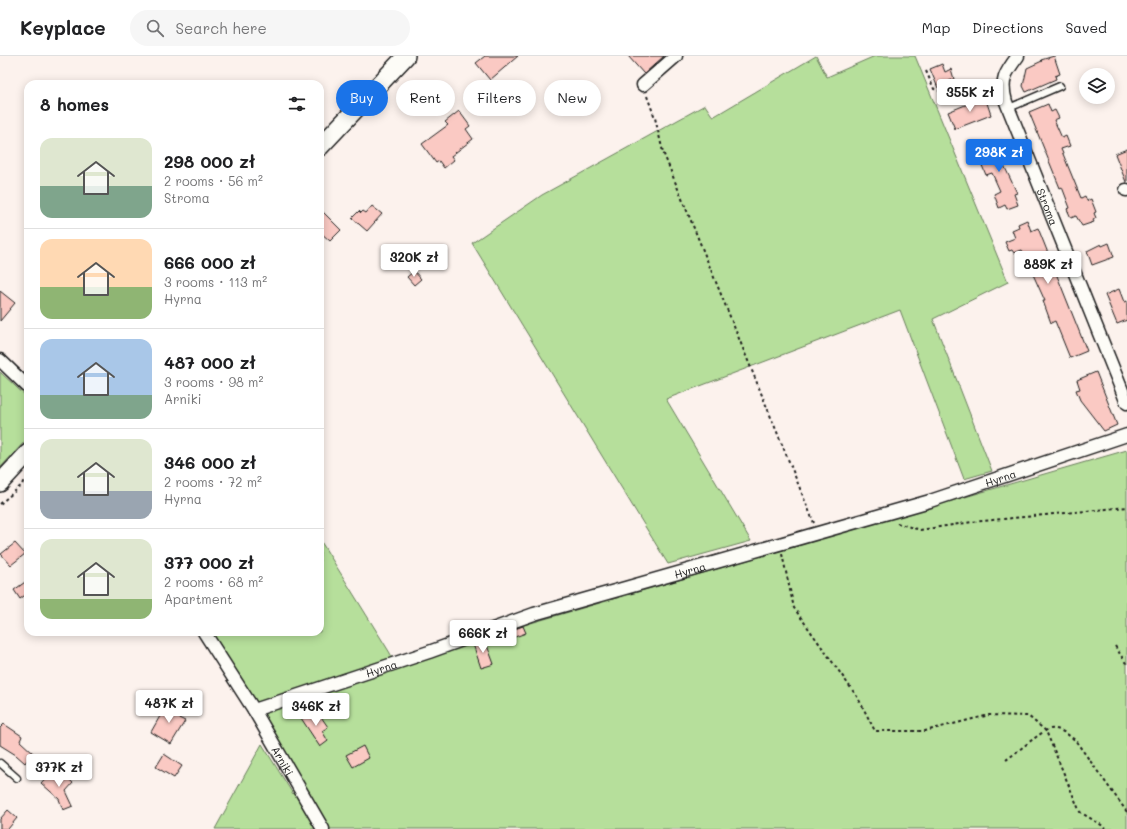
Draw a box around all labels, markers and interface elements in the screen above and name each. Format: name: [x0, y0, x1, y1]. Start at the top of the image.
search box: [130, 10, 410, 46]
text: Keyplace: [20, 15, 106, 40]
icon: search: [144, 17, 166, 39]
text: Search here: [176, 18, 267, 38]
text: Map: [922, 18, 950, 37]
text: Directions: [972, 18, 1043, 37]
text: Saved: [1065, 18, 1107, 37]
map controls: [1079, 68, 1115, 104]
button: layers: [1079, 68, 1115, 104]
pin: 355K zł: [933, 79, 1007, 113]
chip: Buy: [336, 80, 388, 116]
chip: Rent: [396, 80, 455, 116]
chip: Filters: [463, 80, 536, 116]
chip: New: [544, 80, 601, 116]
text: 355K zł: [946, 83, 994, 100]
text: 8 homes: [40, 93, 109, 115]
icon: filters: [286, 93, 308, 115]
pin: 298K zł: [962, 139, 1036, 173]
text: 298K zł: [975, 143, 1023, 160]
text: 298 000 zł: [164, 150, 255, 172]
icon: home: [72, 154, 120, 202]
text: 2 rooms · 56 m²: [164, 172, 263, 189]
street label: Stroma: [1034, 186, 1062, 228]
text: Stroma: [164, 189, 210, 206]
pin: 320K zł: [377, 244, 451, 278]
text: 320K zł: [390, 248, 438, 265]
text: 666 000 zł: [164, 251, 256, 273]
pin: 889K zł: [1011, 251, 1085, 285]
icon: home: [72, 255, 120, 303]
text: 889K zł: [1023, 255, 1073, 272]
text: 3 rooms · 113 m²: [164, 273, 267, 290]
text: Hyrna: [164, 290, 202, 307]
text: 487 000 zł: [164, 351, 256, 373]
icon: home: [72, 355, 120, 403]
text: 3 rooms · 98 m²: [164, 373, 263, 390]
text: Arniki: [164, 390, 202, 407]
text: 346 000 zł: [164, 451, 256, 473]
icon: home: [72, 455, 120, 503]
street label: Hyrna: [983, 465, 1018, 490]
text: 2 rooms · 72 m²: [164, 473, 262, 490]
text: Hyrna: [164, 490, 202, 507]
text: 377 000 zł: [164, 551, 254, 573]
icon: home: [72, 555, 120, 603]
street label: Hyrna: [672, 558, 707, 581]
text: 2 rooms · 68 m²: [164, 573, 263, 590]
text: Apartment: [164, 590, 233, 607]
pin: 666K zł: [446, 620, 520, 654]
text: 666K zł: [459, 624, 507, 641]
street label: Hyrna: [364, 656, 399, 680]
pin: 487K zł: [132, 690, 206, 724]
pin: 346K zł: [279, 693, 353, 727]
text: 487K zł: [145, 694, 193, 711]
text: 346K zł: [291, 697, 341, 714]
street label: Arniki: [269, 743, 298, 778]
pin: 377K zł: [22, 754, 96, 788]
text: 377K zł: [35, 758, 83, 775]

